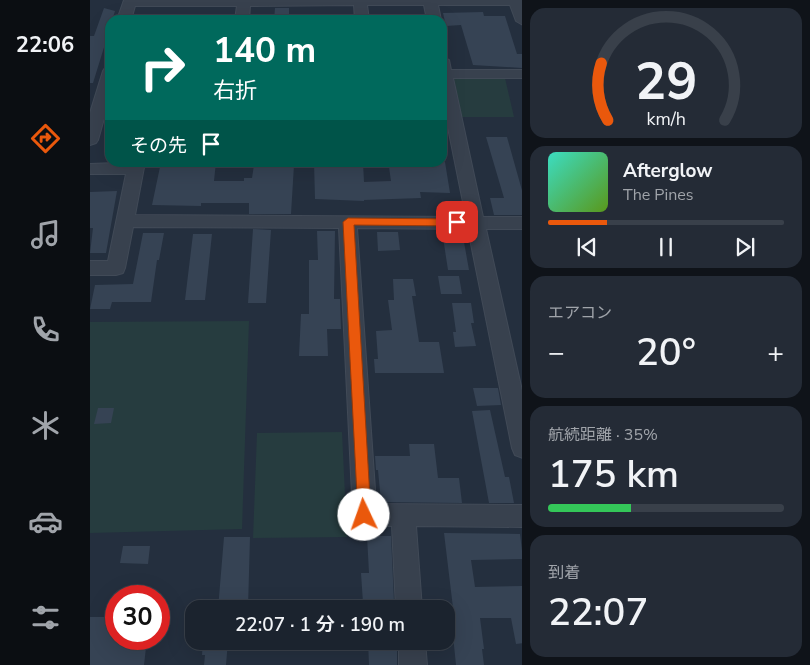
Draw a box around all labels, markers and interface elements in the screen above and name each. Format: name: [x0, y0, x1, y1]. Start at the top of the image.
text: 140 m: [213, 27, 316, 74]
text: 22:06: [16, 30, 74, 60]
icon: right: [130, 35, 195, 100]
text: 29: [635, 46, 697, 117]
text: 右折: [213, 76, 257, 106]
text: km/h: [646, 107, 686, 131]
icon: directions: [28, 121, 63, 156]
icon: arrive: [197, 130, 225, 158]
text: その先: [130, 133, 187, 159]
text: Afterglow: [623, 158, 713, 184]
text: The Pines: [623, 184, 693, 206]
pin: [436, 201, 478, 243]
icon: arrive: [443, 208, 471, 236]
icon: music: [28, 217, 63, 252]
icon: previous: [573, 233, 601, 261]
icon: pause: [652, 233, 680, 261]
icon: next: [731, 233, 759, 261]
text: エアコン: [548, 302, 612, 324]
icon: phone: [28, 312, 63, 347]
text: 20°: [636, 327, 696, 378]
text: −: [548, 334, 565, 372]
text: +: [767, 334, 784, 372]
icon: climate: [28, 408, 63, 443]
text: 航続距離 · 35%: [548, 424, 658, 446]
text: 175 km: [548, 449, 679, 500]
position arrow: [337, 488, 389, 540]
icon: car: [28, 504, 63, 539]
text: 到着: [548, 562, 580, 584]
speed limit sign: 30: [105, 585, 170, 650]
text: 22:07: [548, 587, 648, 638]
icon: filters: [28, 600, 63, 635]
text: 22:07 · 1 分 · 190 m: [235, 612, 405, 638]

